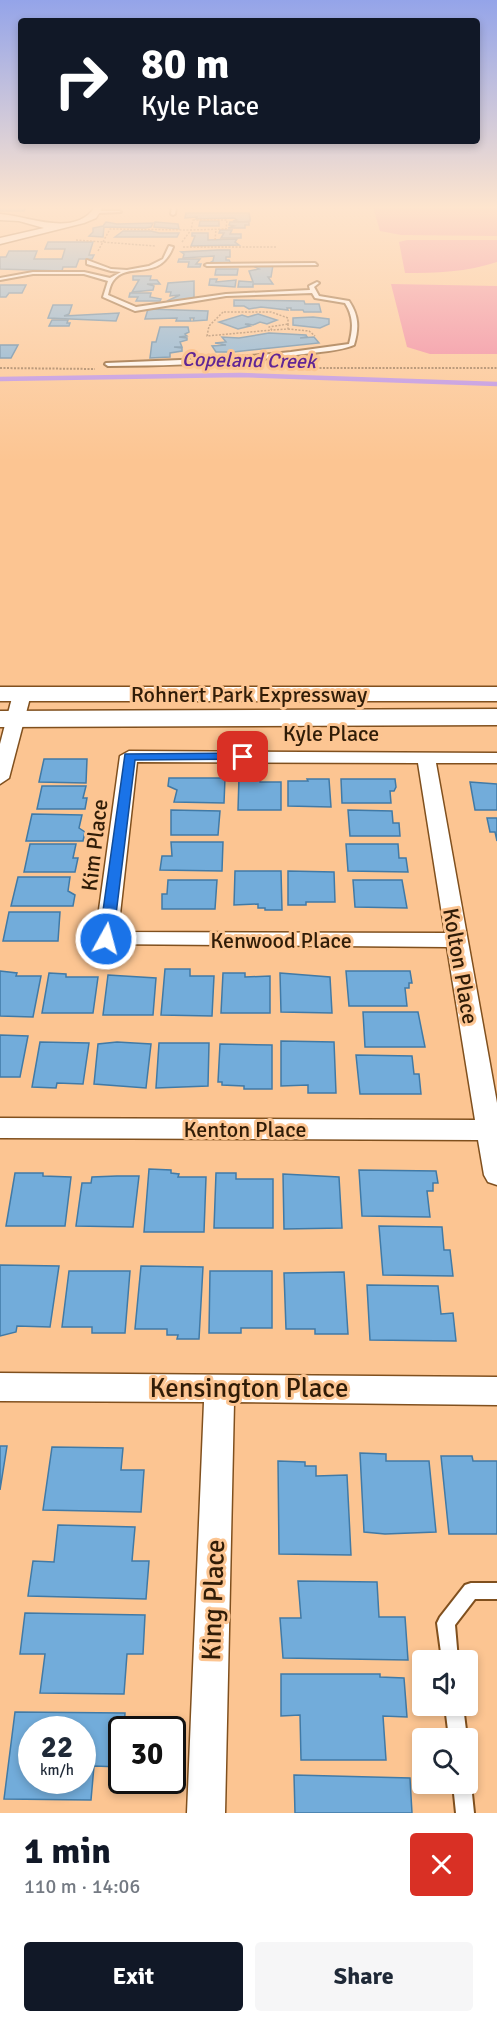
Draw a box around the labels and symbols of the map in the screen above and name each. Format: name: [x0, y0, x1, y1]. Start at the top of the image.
water label: Copeland Creek: [182, 347, 318, 374]
street label: Rohnert Park Expressway: [131, 681, 368, 708]
street label: Kyle Place: [283, 720, 379, 747]
pin: [217, 731, 268, 782]
street label: Kim Place: [75, 797, 114, 893]
street label: Kolton Place: [437, 906, 484, 1026]
position arrow: [74, 907, 138, 971]
street label: Kenwood Place: [210, 927, 352, 954]
street label: Kenton Place: [184, 1116, 306, 1143]
street label: Kensington Place: [150, 1372, 348, 1405]
street label: King Place: [195, 1539, 232, 1661]
speed limit sign: 30: [108, 1716, 186, 1794]

